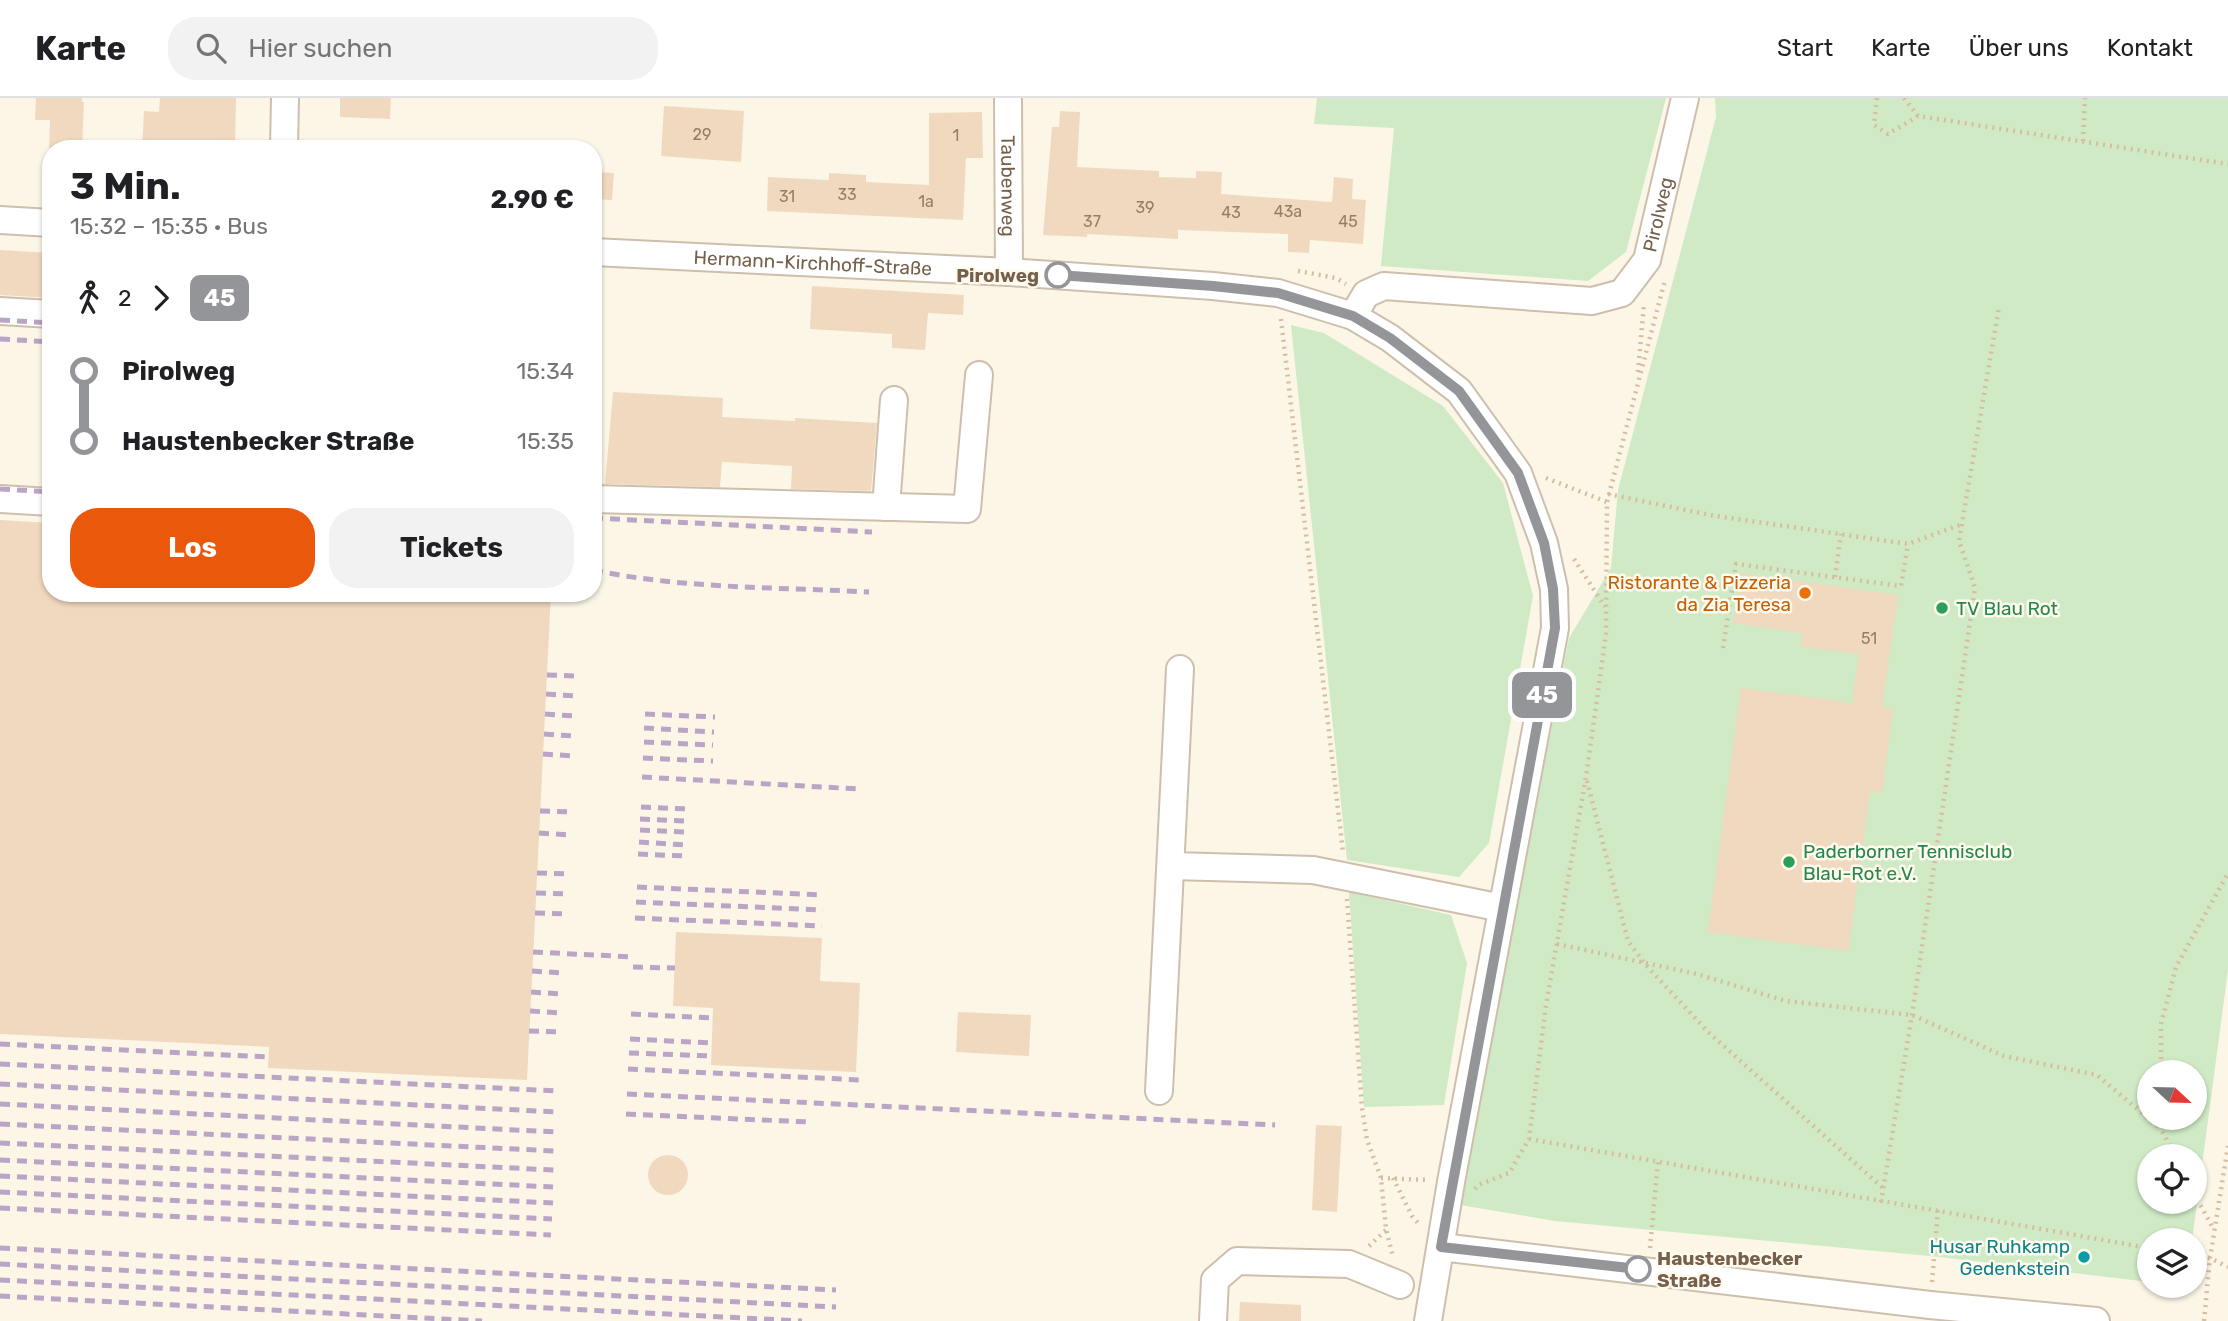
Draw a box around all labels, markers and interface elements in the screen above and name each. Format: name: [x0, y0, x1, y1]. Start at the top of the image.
search box: [168, 17, 658, 80]
text: Karte: [35, 29, 126, 68]
icon: search: [192, 29, 230, 67]
text: Hier suchen: [248, 33, 393, 64]
text: Start: [1777, 34, 1833, 62]
text: Karte: [1871, 34, 1931, 62]
text: Über uns: [1969, 34, 2069, 62]
text: Kontakt: [2107, 34, 2193, 62]
house number: 29: [693, 125, 711, 144]
house number: 1: [953, 126, 959, 145]
street label: Taubenweg: [997, 135, 1020, 237]
text: 3 Min.: [70, 163, 181, 209]
street label: Pirolweg: [1638, 175, 1678, 254]
text: 2.90 €: [490, 184, 574, 215]
house number: 33: [837, 185, 857, 204]
house number: 31: [779, 187, 795, 206]
house number: 1a: [918, 192, 934, 211]
house number: 39: [1135, 198, 1155, 217]
house number: 43a: [1274, 202, 1302, 221]
house number: 43: [1221, 203, 1241, 222]
text: 15:32 – 15:35 · Bus: [70, 212, 268, 240]
house number: 37: [1083, 212, 1101, 231]
house number: 45: [1338, 212, 1358, 231]
street label: Hermann-Kirchhoff-Straße: [693, 245, 932, 280]
marker: Pirolweg: [1045, 262, 1071, 288]
place label: Pirolweg: [956, 264, 1039, 287]
icon: walk: [70, 279, 108, 317]
icon: forward: [142, 279, 180, 317]
text: 2: [118, 284, 132, 312]
text: 45: [204, 284, 235, 312]
text: Pirolweg: [122, 356, 235, 387]
text: 15:34: [517, 357, 574, 385]
text: Haustenbecker Straße: [122, 426, 414, 457]
text: 15:35: [517, 427, 574, 455]
button: Los: [70, 508, 315, 588]
button: Tickets: [329, 508, 574, 588]
place label: Ristorante & Pizzeria da Zia Teresa: [1607, 571, 1791, 616]
marker: Ristorante & Pizzeria da Zia Teresa: [1797, 585, 1813, 601]
place label: TV Blau Rot: [1956, 597, 2059, 620]
marker: TV Blau Rot: [1934, 600, 1950, 616]
house number: 51: [1861, 629, 1877, 648]
line badge: 45: [1510, 672, 1574, 718]
text: 45: [1526, 681, 1558, 709]
place label: Paderborner Tennisclub Blau-Rot e.V.: [1803, 840, 2012, 885]
marker: Paderborner Tennisclub Blau-Rot e.V.: [1781, 854, 1797, 870]
north arrow: [2137, 1060, 2207, 1130]
map controls: [2137, 1060, 2207, 1298]
button: locate: [2137, 1144, 2207, 1214]
button: layers: [2137, 1228, 2207, 1298]
place label: Husar Ruhkamp Gedenkstein: [1930, 1235, 2070, 1280]
place label: Haustenbecker Straße: [1657, 1247, 1803, 1292]
marker: Husar Ruhkamp Gedenkstein: [2076, 1249, 2092, 1265]
marker: Haustenbecker Straße: [1625, 1256, 1651, 1282]

